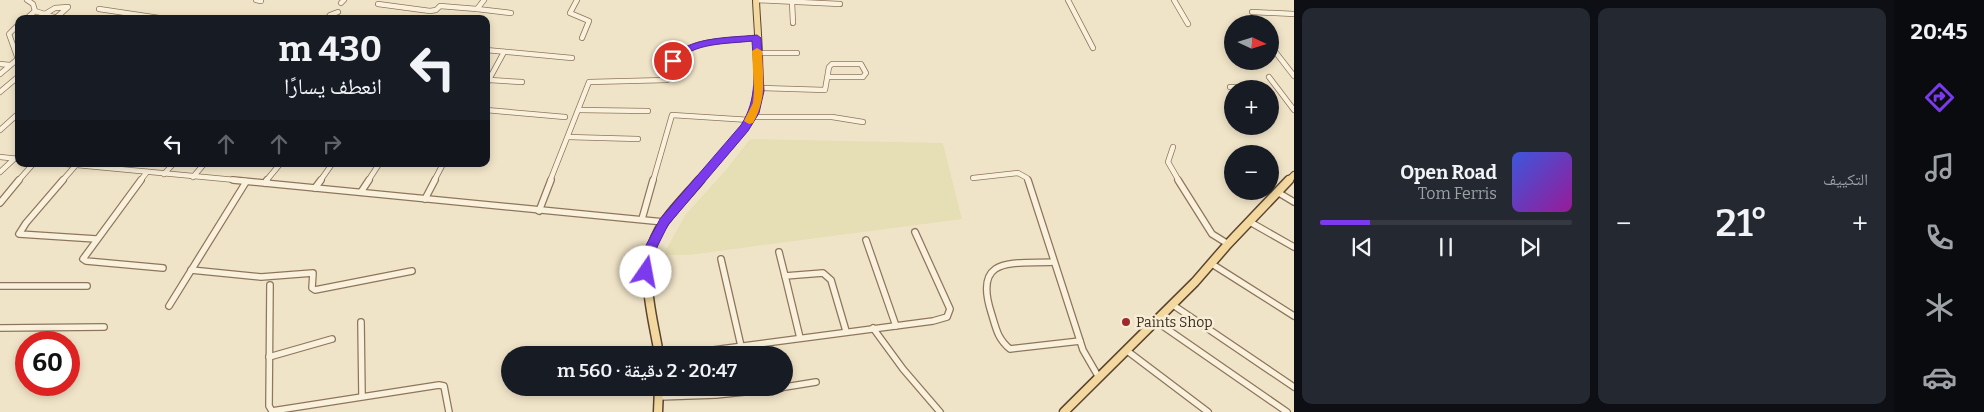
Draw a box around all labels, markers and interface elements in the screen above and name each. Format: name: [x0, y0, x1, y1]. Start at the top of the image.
north arrow: [1224, 15, 1279, 70]
map controls: [1224, 15, 1279, 200]
text: 20:45: [1911, 18, 1967, 45]
text: 430 m: [279, 28, 382, 70]
icon: left: [400, 35, 465, 100]
pin: [652, 40, 694, 82]
icon: arrive: [659, 47, 687, 75]
text: انعطف يسارًا: [284, 73, 382, 100]
button: +: [1224, 80, 1279, 135]
icon: directions: [1922, 80, 1957, 115]
icon: left: [159, 130, 187, 158]
icon: ahead: [212, 130, 240, 158]
icon: ahead: [265, 130, 293, 158]
icon: right: [318, 130, 346, 158]
button: −: [1224, 145, 1279, 200]
icon: music: [1922, 150, 1957, 185]
text: Open Road: [1400, 161, 1497, 184]
text: التكييف: [1823, 170, 1868, 189]
text: Tom Ferris: [1418, 184, 1497, 203]
text: 21°: [1716, 200, 1768, 246]
text: −: [1616, 207, 1631, 240]
text: +: [1852, 207, 1868, 240]
icon: phone: [1922, 220, 1957, 255]
icon: previous: [1348, 233, 1376, 261]
icon: pause: [1432, 233, 1460, 261]
icon: next: [1516, 233, 1544, 261]
position arrow: [619, 245, 671, 297]
icon: climate: [1922, 290, 1957, 325]
place label: Paints Shop: [1136, 314, 1213, 331]
marker: Paints Shop: [1120, 316, 1132, 328]
speed limit sign: 60: [15, 331, 80, 396]
text: 20:47 · 2 دقيقة · 560 m: [557, 359, 737, 382]
icon: car: [1922, 360, 1957, 395]

